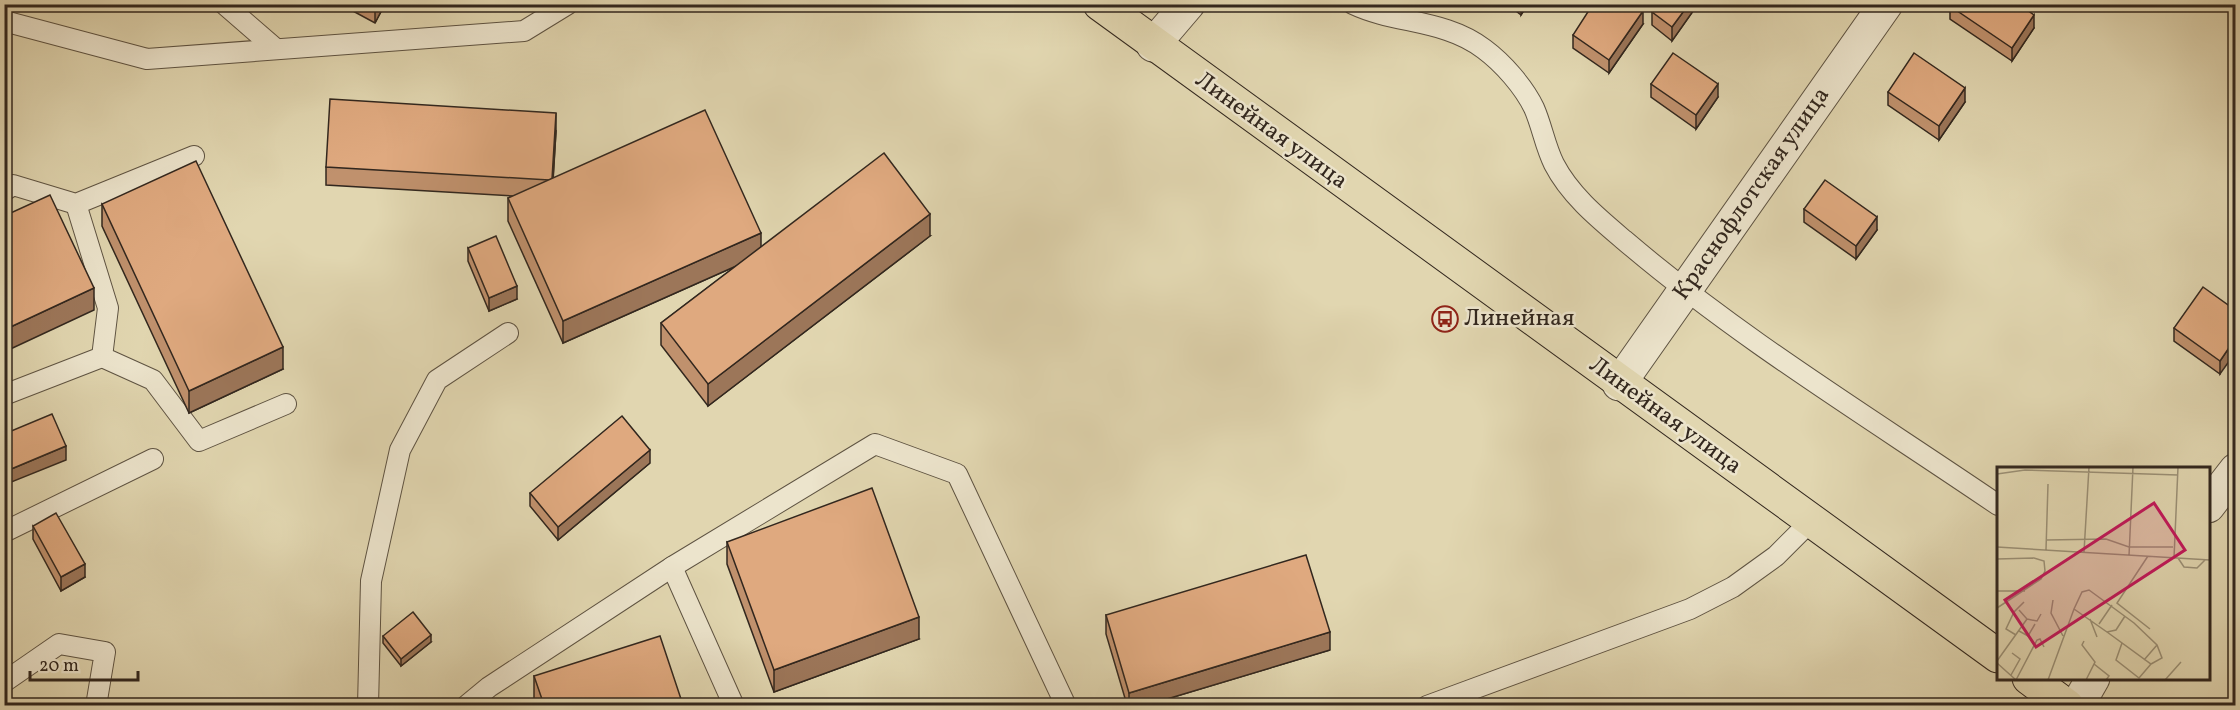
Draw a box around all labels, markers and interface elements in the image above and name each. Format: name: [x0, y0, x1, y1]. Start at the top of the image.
street label: Линейная улица: [1188, 64, 1354, 198]
street label: Краснофлотская улица: [1665, 80, 1839, 308]
place label: Линейная: [1464, 302, 1575, 336]
bus stop icon: Линейная: [1430, 304, 1460, 334]
street label: Линейная улица: [1582, 349, 1748, 483]
inset map: [1997, 467, 2210, 680]
scale bar: [30, 644, 138, 682]
text: 20 m: [39, 654, 79, 679]

